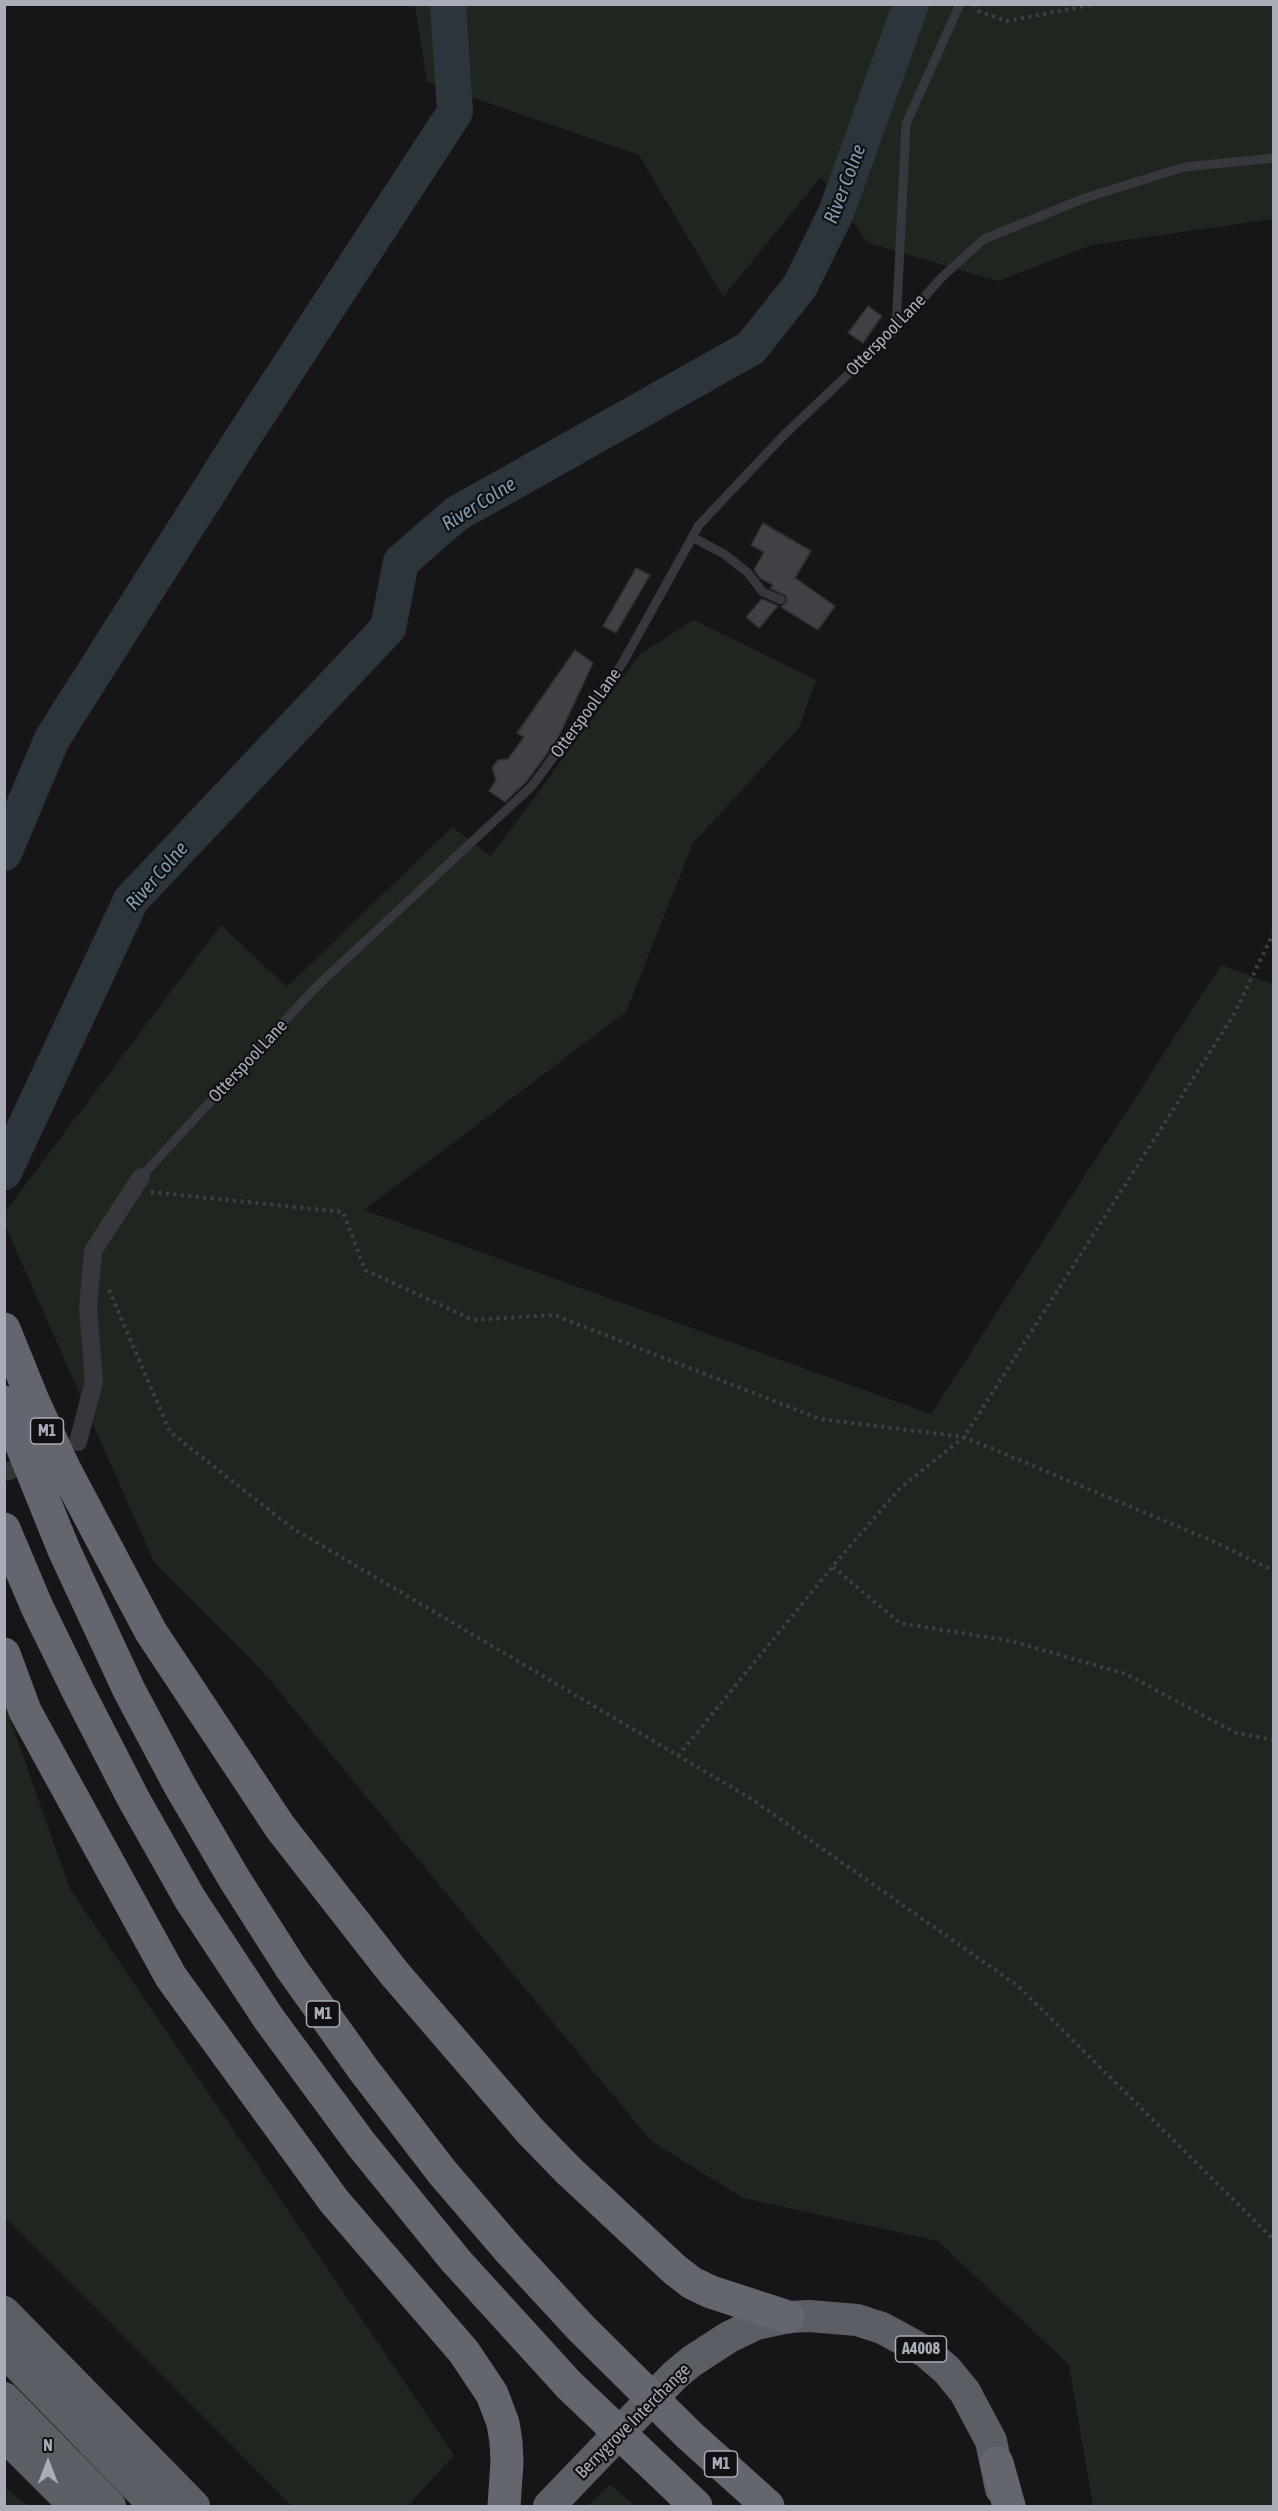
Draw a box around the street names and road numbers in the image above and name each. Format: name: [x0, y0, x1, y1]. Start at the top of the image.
street label: Otterspool Lane: [842, 290, 930, 380]
street label: Otterspool Lane: [546, 664, 626, 762]
street label: Otterspool Lane: [204, 1015, 292, 1107]
road number: M1: [30, 1418, 63, 1444]
road number: M1: [306, 2001, 340, 2027]
road number: A4008: [896, 2336, 946, 2362]
street label: Berrygrove Interchange: [571, 2359, 695, 2483]
road number: M1: [704, 2451, 738, 2477]

